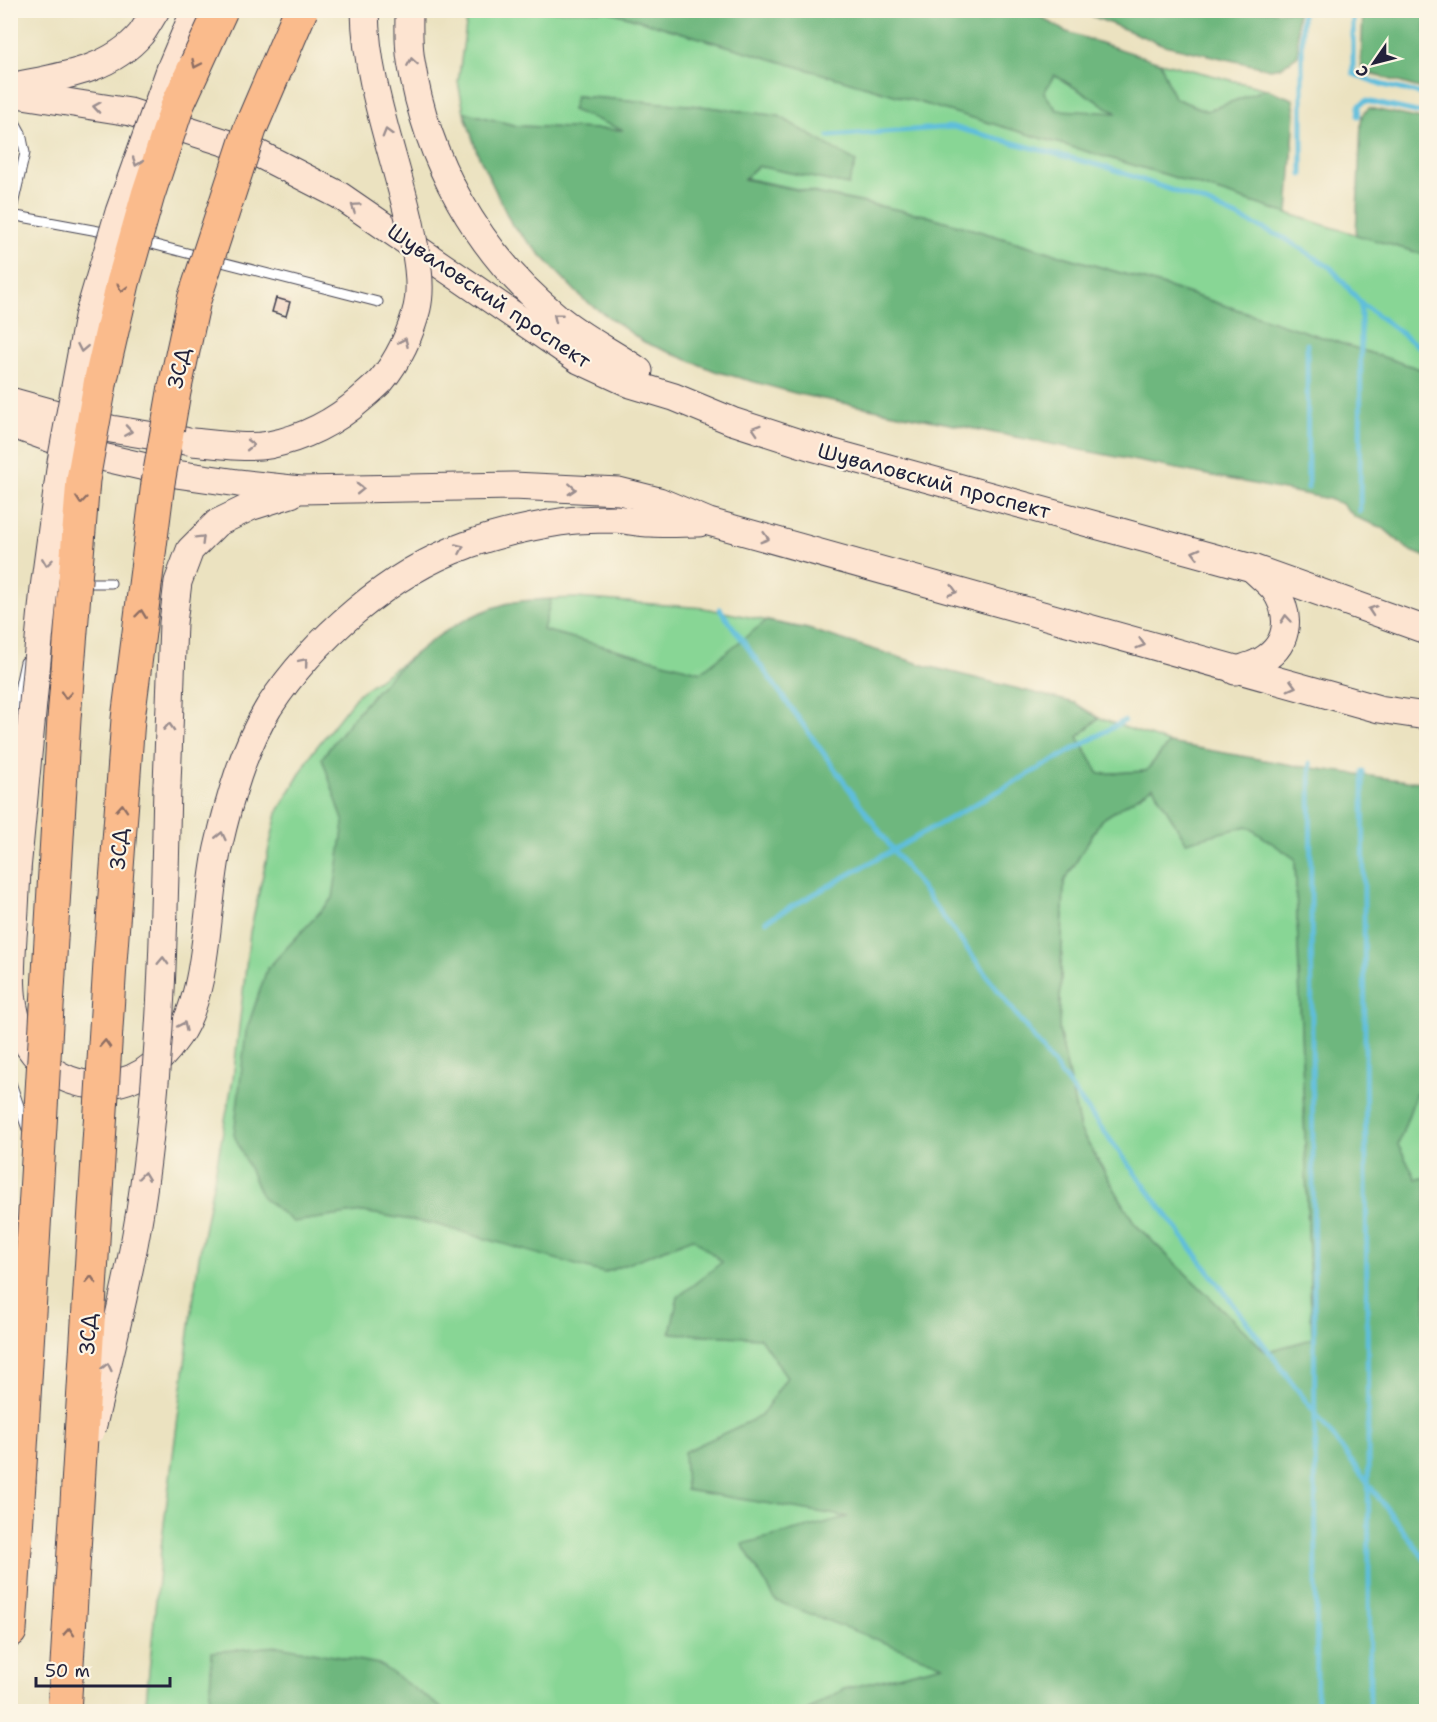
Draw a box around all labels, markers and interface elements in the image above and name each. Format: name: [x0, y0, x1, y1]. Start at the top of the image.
north arrow: [1344, 33, 1404, 93]
one-way arrow: [192, 57, 204, 68]
one-way arrow: [406, 57, 419, 67]
text: С: [1351, 61, 1374, 81]
one-way arrow: [92, 101, 102, 114]
one-way arrow: [381, 128, 394, 138]
one-way arrow: [132, 155, 144, 166]
one-way arrow: [351, 203, 362, 214]
street label: Шуваловский проспект: [382, 217, 597, 375]
one-way arrow: [117, 283, 130, 293]
one-way arrow: [553, 313, 564, 324]
one-way arrow: [397, 338, 409, 349]
one-way arrow: [76, 343, 89, 353]
street label: ЗСД: [161, 345, 197, 391]
one-way arrow: [751, 424, 762, 436]
one-way arrow: [123, 425, 133, 437]
street label: Шуваловский проспект: [814, 436, 1054, 526]
one-way arrow: [246, 439, 255, 451]
one-way arrow: [355, 483, 364, 495]
one-way arrow: [567, 483, 576, 496]
one-way arrow: [75, 496, 88, 505]
one-way arrow: [759, 531, 770, 543]
one-way arrow: [195, 535, 205, 546]
one-way arrow: [453, 543, 464, 555]
one-way arrow: [1191, 548, 1202, 560]
one-way arrow: [42, 557, 54, 566]
one-way arrow: [947, 584, 958, 596]
one-way arrow: [1367, 605, 1378, 618]
one-way arrow: [135, 609, 147, 618]
one-way arrow: [1280, 614, 1293, 623]
one-way arrow: [1135, 637, 1145, 649]
one-way arrow: [296, 658, 307, 669]
one-way arrow: [1286, 679, 1297, 691]
one-way arrow: [60, 690, 73, 699]
one-way arrow: [162, 722, 175, 731]
one-way arrow: [115, 803, 128, 812]
street label: ЗСД: [104, 827, 134, 870]
one-way arrow: [213, 831, 226, 841]
one-way arrow: [156, 957, 169, 966]
one-way arrow: [176, 1022, 188, 1033]
one-way arrow: [99, 1039, 112, 1048]
one-way arrow: [137, 1172, 150, 1181]
one-way arrow: [84, 1276, 97, 1285]
street label: ЗСД: [73, 1313, 103, 1355]
one-way arrow: [99, 1363, 112, 1373]
one-way arrow: [62, 1628, 75, 1637]
scale bar: [36, 1650, 170, 1688]
text: 50 m: [45, 1659, 90, 1683]

